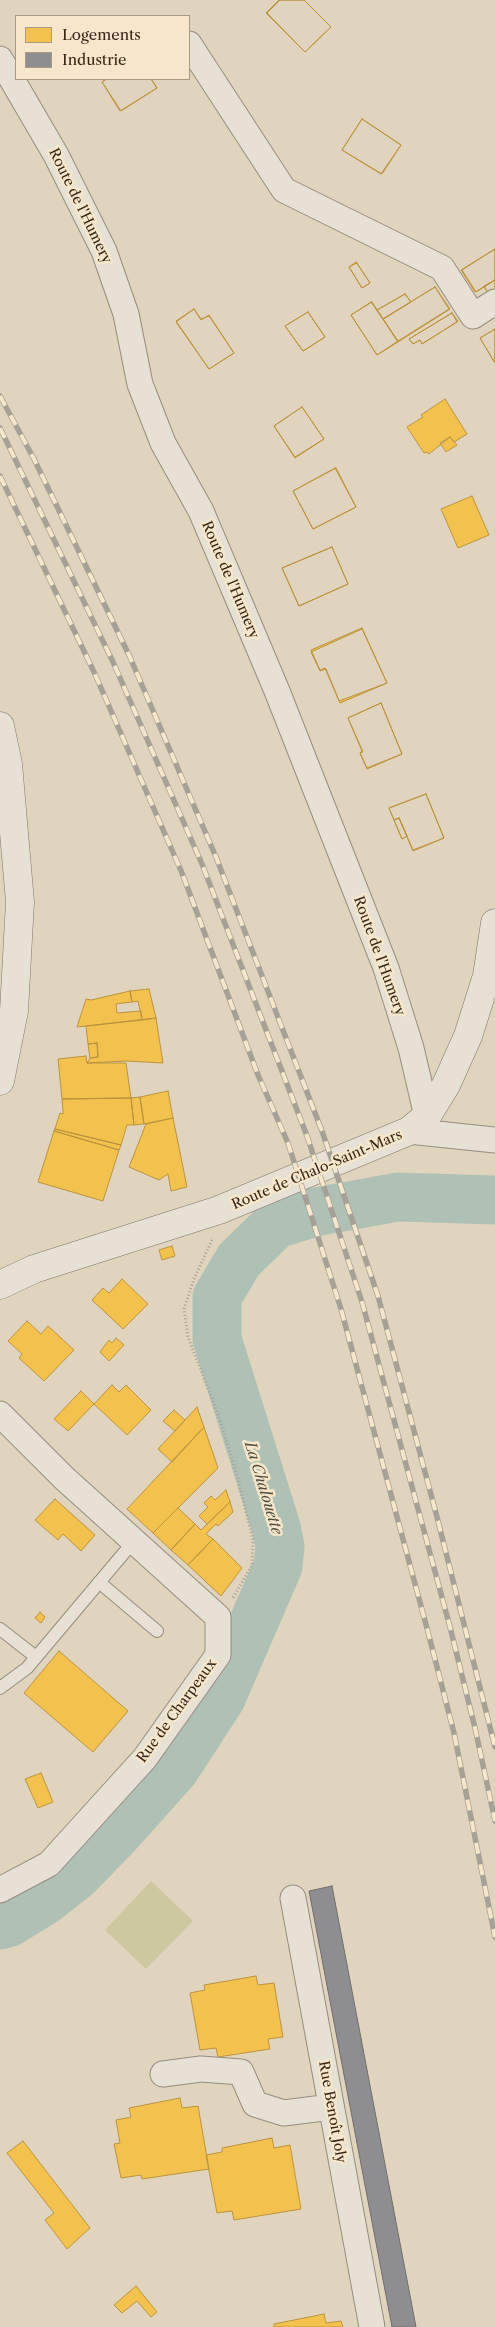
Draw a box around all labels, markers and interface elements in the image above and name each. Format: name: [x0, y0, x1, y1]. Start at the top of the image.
legend: [15, 15, 190, 80]
text: Logements: [62, 25, 141, 44]
text: Industrie: [62, 50, 126, 69]
street label: Route de l'Humery: [45, 146, 115, 266]
street label: Route de l'Humery: [198, 519, 262, 641]
street label: Route de l'Humery: [350, 894, 408, 1018]
street label: Route de Chalo-Saint-Mars: [229, 1126, 405, 1214]
water label: La Chalouette: [240, 1439, 286, 1537]
street label: Rue de Charpeaux: [134, 1656, 220, 1766]
street label: Rue Benoît Joly: [315, 2060, 349, 2164]

